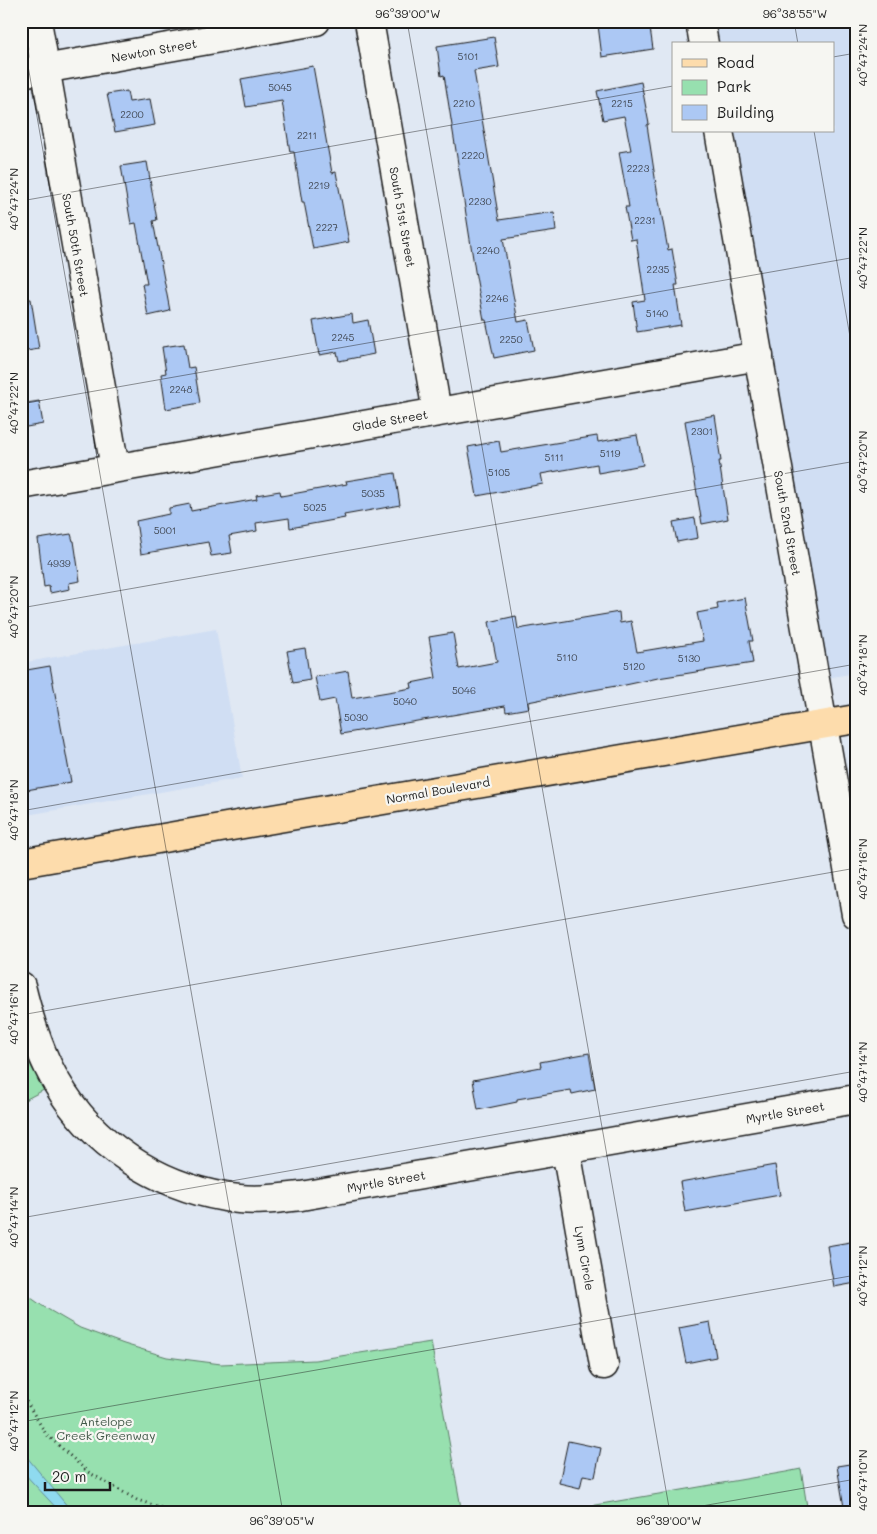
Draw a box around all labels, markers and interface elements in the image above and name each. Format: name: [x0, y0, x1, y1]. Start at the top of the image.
text: 96°39'00"W: [375, 5, 441, 21]
text: 96°38'55"W: [763, 5, 827, 21]
text: 40°47'24"N: [854, 24, 870, 86]
street label: Newton Street: [110, 35, 198, 65]
legend: [672, 42, 834, 132]
house number: 5101: [458, 49, 478, 63]
text: Road: [717, 52, 754, 72]
text: Park: [717, 76, 751, 96]
house number: 5045: [268, 80, 292, 94]
house number: 2210: [453, 96, 475, 110]
house number: 2215: [611, 96, 633, 110]
text: Building: [717, 102, 774, 122]
house number: 2200: [120, 107, 144, 121]
house number: 2211: [297, 128, 317, 142]
house number: 2220: [462, 148, 484, 162]
house number: 2223: [627, 161, 649, 175]
street label: South 51st Street: [386, 165, 420, 269]
text: 40°47'24"N: [5, 168, 21, 230]
house number: 2219: [308, 178, 330, 192]
street label: South 50th Street: [59, 192, 93, 298]
house number: 2230: [468, 194, 492, 208]
house number: 2231: [634, 213, 656, 227]
house number: 2227: [316, 220, 339, 234]
text: 40°47'22"N: [854, 227, 870, 289]
house number: 2240: [476, 243, 500, 257]
house number: 2235: [647, 262, 670, 276]
house number: 2246: [485, 291, 509, 305]
house number: 5140: [646, 306, 668, 320]
house number: 2245: [332, 330, 355, 344]
house number: 2250: [499, 332, 523, 346]
text: 40°47'22"N: [5, 372, 21, 434]
house number: 2248: [169, 382, 193, 396]
street label: Glade Street: [351, 405, 429, 435]
house number: 2301: [691, 424, 713, 438]
text: 40°47'20"N: [854, 431, 870, 493]
house number: 5119: [600, 446, 620, 460]
house number: 5111: [544, 450, 564, 464]
house number: 5105: [488, 465, 510, 479]
street label: South 52nd Street: [771, 469, 805, 577]
house number: 5035: [361, 486, 385, 500]
house number: 5025: [303, 500, 327, 514]
house number: 5001: [154, 523, 176, 537]
house number: 4939: [47, 556, 71, 570]
text: 40°47'20"N: [5, 576, 21, 638]
text: 40°47'18"N: [854, 634, 870, 696]
house number: 5110: [557, 650, 577, 664]
house number: 5130: [678, 651, 700, 665]
house number: 5120: [623, 659, 645, 673]
house number: 5046: [452, 683, 476, 697]
house number: 5040: [393, 694, 417, 708]
house number: 5030: [344, 710, 368, 724]
street label: Normal Boulevard: [385, 773, 491, 807]
text: 40°47'18"N: [5, 779, 21, 841]
text: 40°47'16"N: [854, 838, 870, 900]
text: 40°47'16"N: [5, 983, 21, 1045]
text: 40°47'14"N: [854, 1042, 870, 1102]
street label: Myrtle Street: [744, 1097, 826, 1127]
street label: Myrtle Street: [345, 1166, 427, 1196]
text: 40°47'14"N: [5, 1187, 21, 1247]
street label: Lynn Circle: [571, 1224, 599, 1292]
text: 40°47'12"N: [854, 1246, 870, 1306]
text: 40°47'12"N: [5, 1391, 21, 1451]
park label: Antelope Creek Greenway: [56, 1413, 156, 1443]
text: 40°47'10"N: [854, 1449, 870, 1511]
scale bar: [45, 1459, 110, 1491]
text: 20 m: [52, 1466, 86, 1486]
text: 96°39'05"W: [250, 1512, 314, 1528]
text: 96°39'00"W: [636, 1512, 702, 1528]

